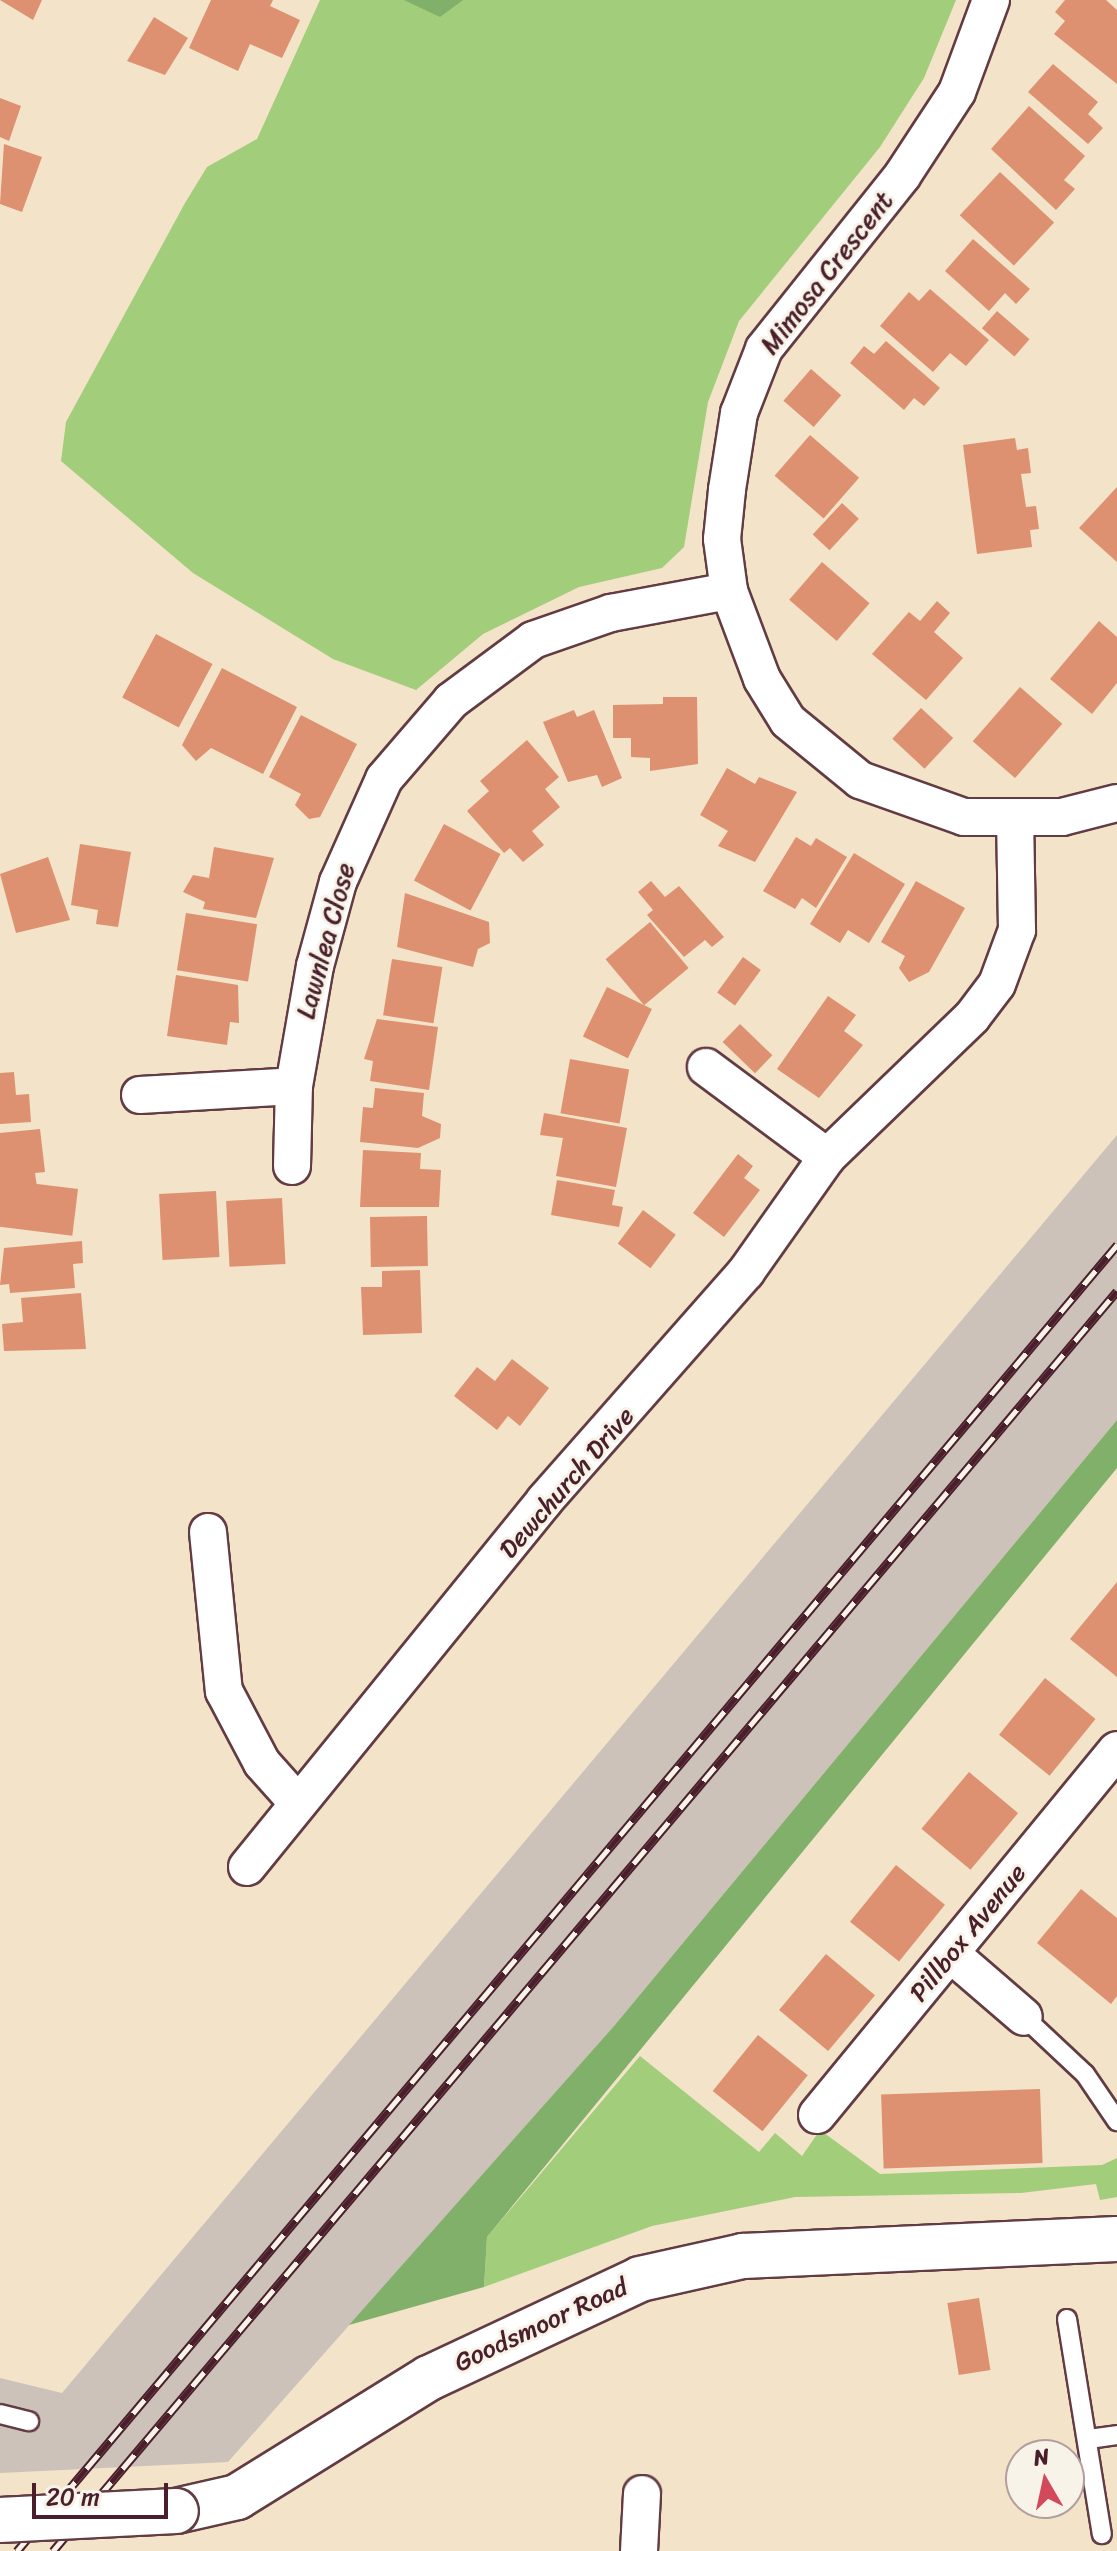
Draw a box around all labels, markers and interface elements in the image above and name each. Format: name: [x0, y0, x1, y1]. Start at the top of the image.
street label: Mimosa Crescent: [754, 186, 900, 360]
street label: Lawnlea Close: [290, 860, 362, 1022]
street label: Dewchurch Drive: [493, 1401, 641, 1565]
street label: Pillbox Avenue: [903, 1858, 1033, 2008]
street label: Goodsmoor Road: [449, 2271, 633, 2379]
text: N: [1031, 2436, 1052, 2477]
north arrow: [1005, 2439, 1085, 2519]
scale bar: [36, 2467, 172, 2517]
text: 20 m: [46, 2476, 100, 2518]

